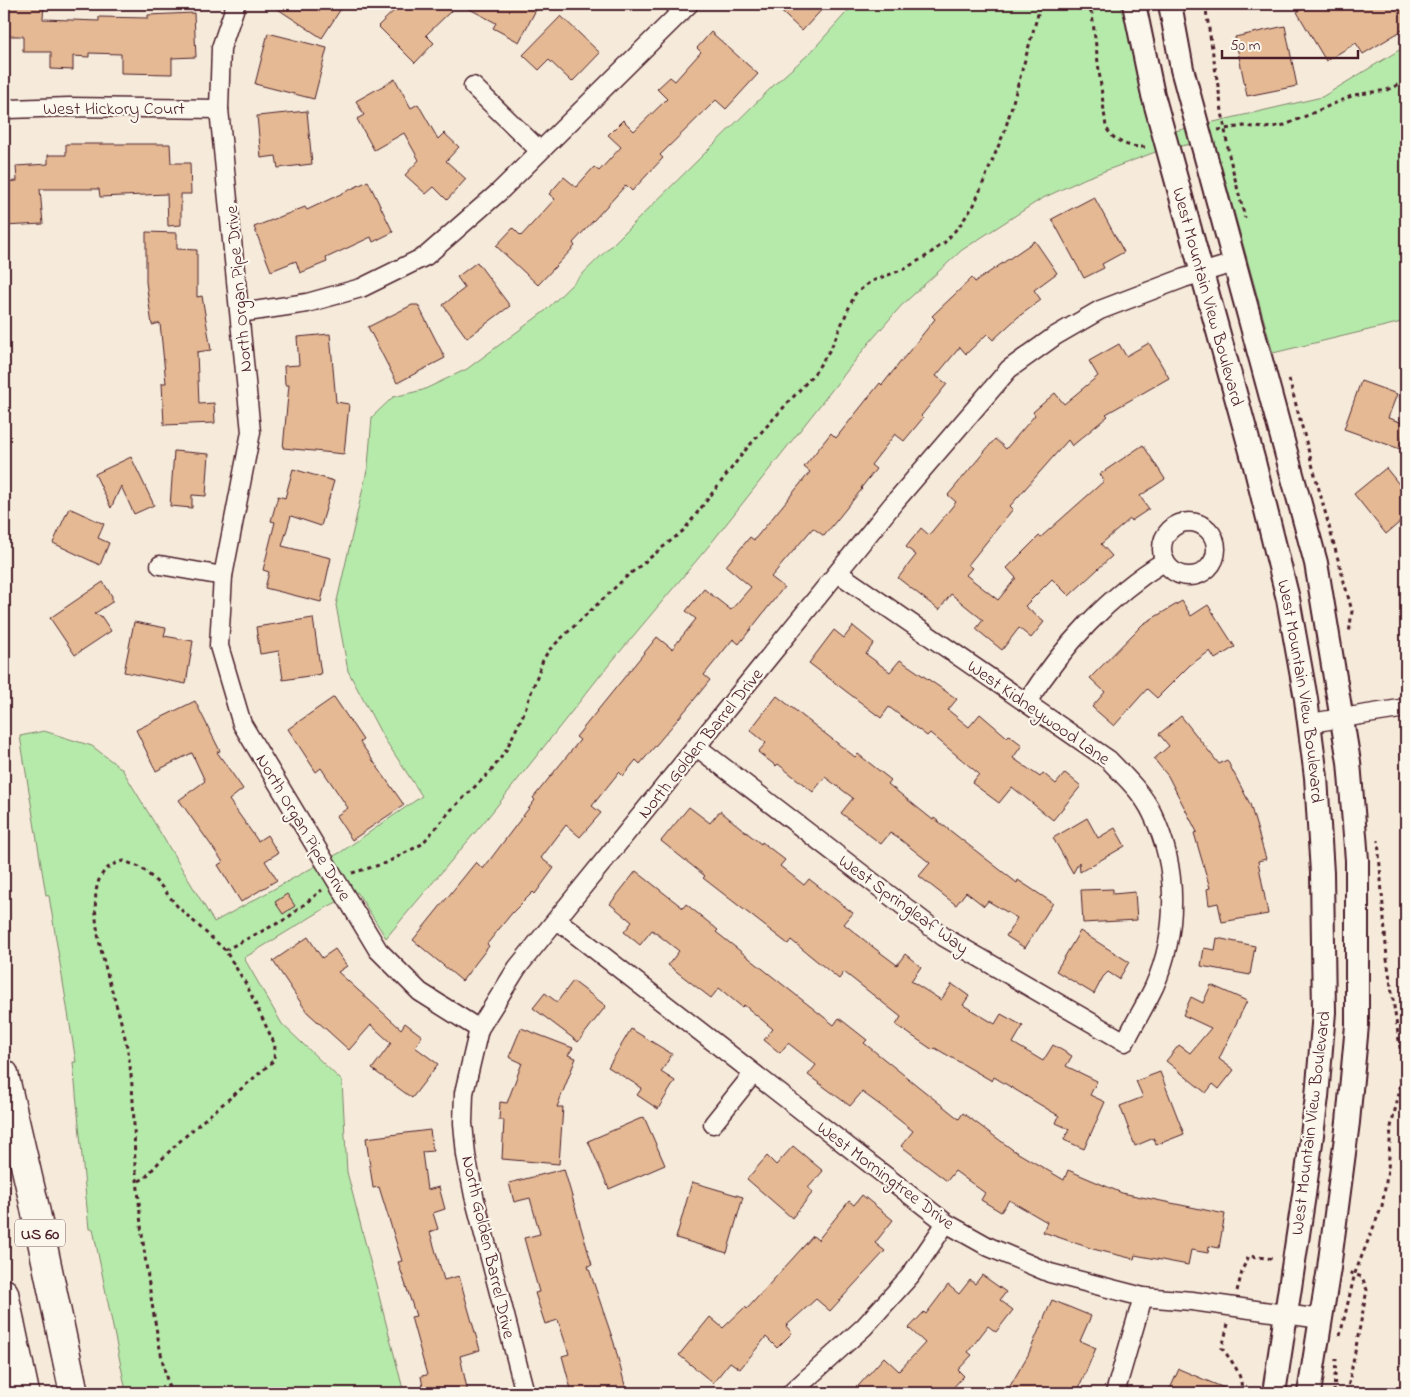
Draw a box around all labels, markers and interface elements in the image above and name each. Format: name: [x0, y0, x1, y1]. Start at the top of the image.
scale bar: [1222, 28, 1359, 60]
text: 50 m: [1230, 35, 1261, 57]
street label: West Hickory Court: [43, 97, 185, 123]
street label: West Mountain View Boulevard: [1164, 185, 1249, 409]
street label: North Organ Pipe Drive: [220, 203, 261, 373]
street label: West Mountain View Boulevard: [1269, 577, 1329, 804]
street label: West Kidneywood Lane: [961, 655, 1115, 773]
street label: North Golden Barrel Drive: [633, 663, 771, 825]
street label: North Organ Pipe Drive: [247, 750, 357, 908]
street label: West Springleaf Way: [832, 849, 973, 963]
street label: West Mountain View Boulevard: [1285, 1010, 1339, 1237]
street label: West Morningtree Drive: [810, 1116, 960, 1238]
street label: North Golden Barrel Drive: [453, 1153, 521, 1342]
road number: US 60: [15, 1220, 65, 1246]

